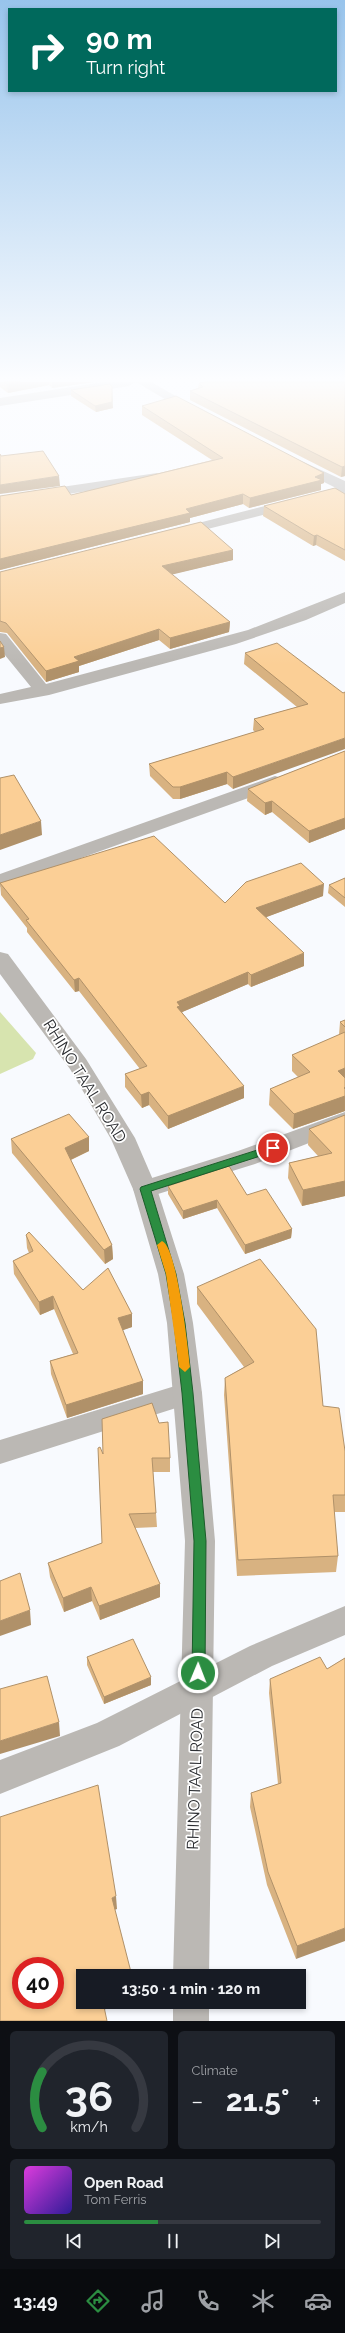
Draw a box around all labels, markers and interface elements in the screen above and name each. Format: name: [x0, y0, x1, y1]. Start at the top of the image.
text: 90 m: [86, 23, 152, 56]
icon: right: [20, 24, 72, 76]
text: Turn right: [86, 57, 165, 78]
street label: RHINO TAAL ROAD: [39, 1016, 131, 1146]
pin: [256, 1131, 290, 1165]
icon: arrive: [262, 1137, 284, 1159]
position arrow: [177, 1652, 219, 1694]
street label: RHINO TAAL ROAD: [183, 1708, 207, 1850]
speed limit sign: 40: [12, 1957, 64, 2009]
text: 13:50 · 1 min · 120 m: [122, 1980, 260, 1998]
text: Climate: [192, 2063, 238, 2078]
text: 36: [65, 2072, 113, 2121]
text: 21.5°: [226, 2083, 289, 2118]
text: −: [192, 2088, 203, 2114]
text: +: [312, 2088, 321, 2114]
text: km/h: [70, 2119, 108, 2135]
text: Open Road: [84, 2174, 164, 2192]
text: Tom Ferris: [84, 2192, 147, 2207]
icon: previous: [63, 2230, 85, 2252]
icon: pause: [162, 2230, 184, 2252]
icon: next: [261, 2230, 283, 2252]
icon: directions: [84, 2287, 112, 2315]
icon: music: [139, 2287, 167, 2315]
icon: phone: [194, 2287, 222, 2315]
icon: climate: [249, 2287, 277, 2315]
icon: car: [304, 2287, 332, 2315]
text: 13:49: [13, 2291, 58, 2312]

